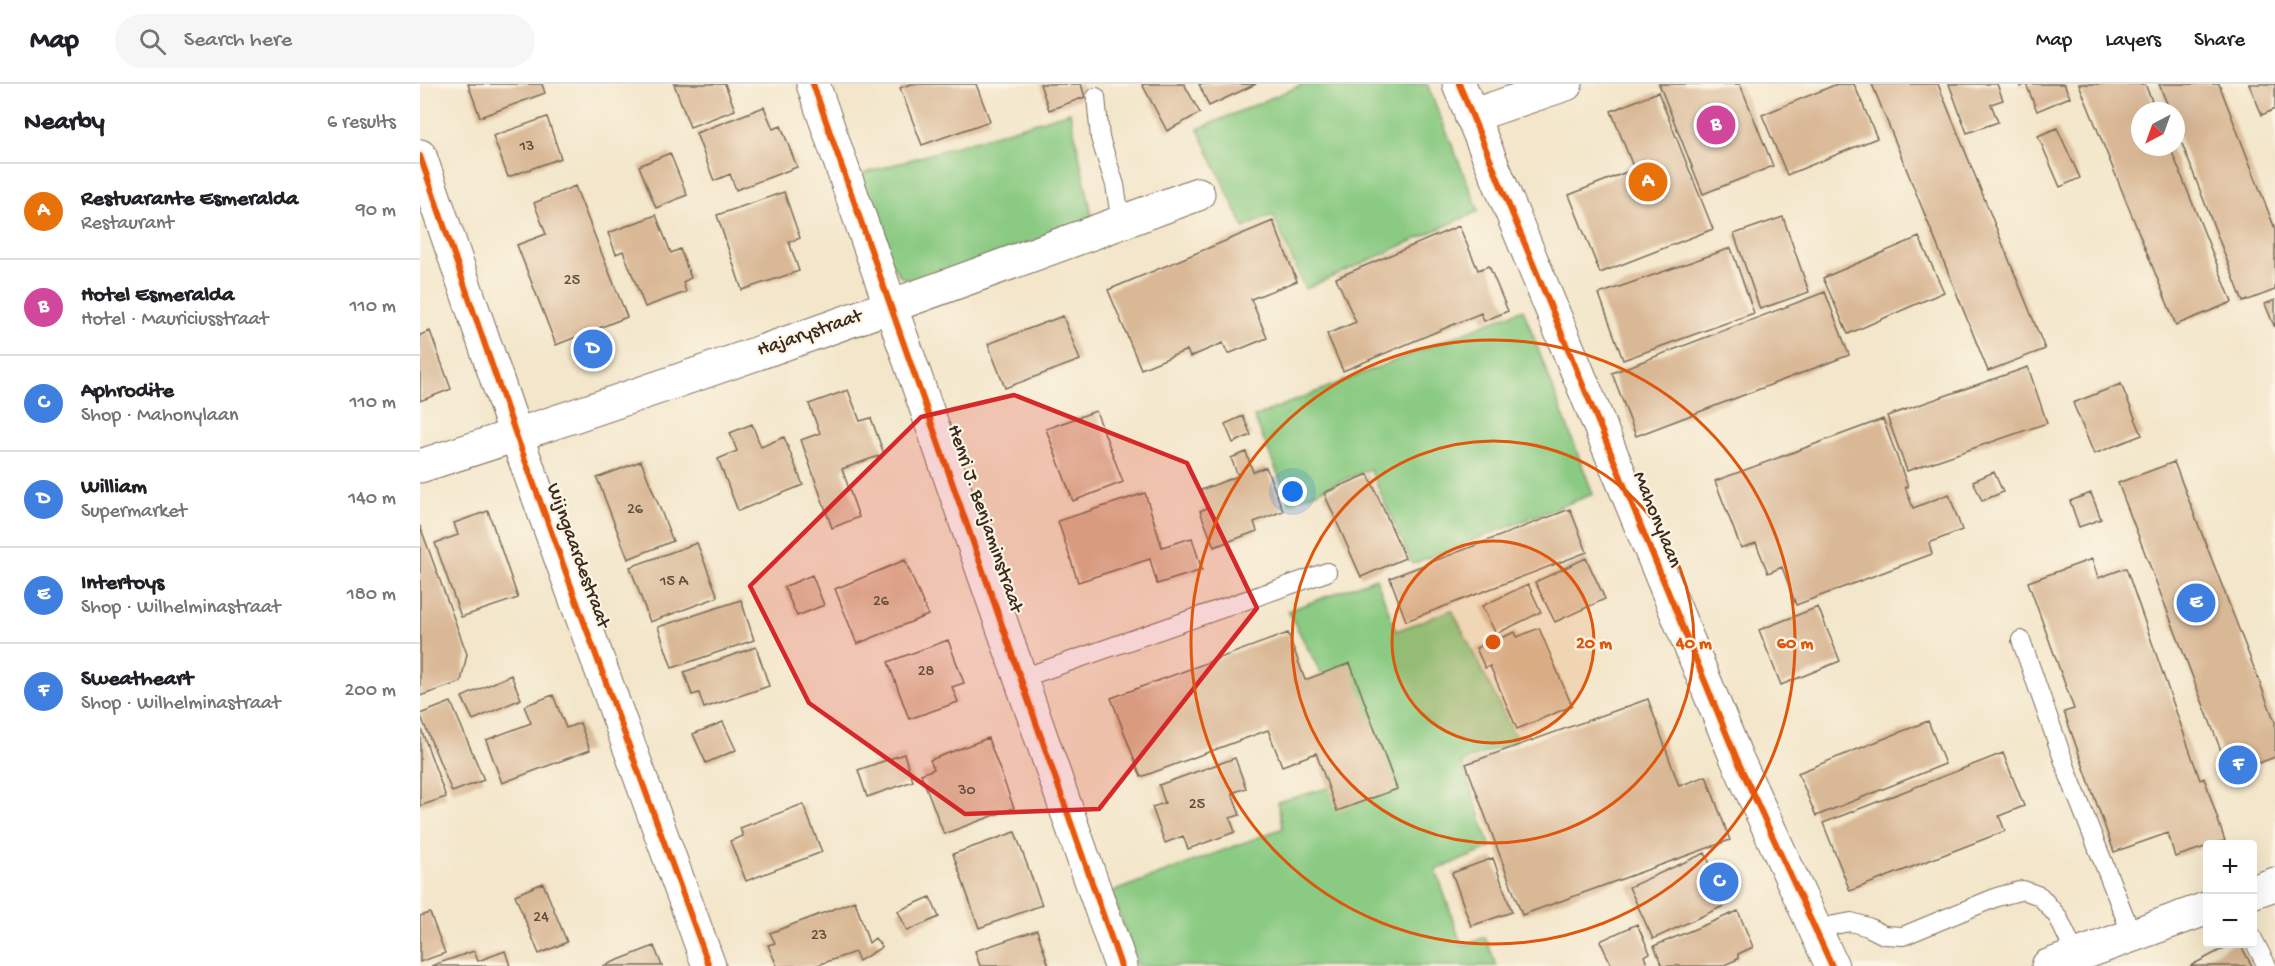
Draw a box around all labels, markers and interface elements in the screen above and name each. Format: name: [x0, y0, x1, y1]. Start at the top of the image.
search box: [115, 14, 535, 68]
text: Map: [30, 25, 79, 58]
icon: search: [136, 25, 169, 58]
text: Search here: [184, 28, 292, 54]
text: Map: [2036, 29, 2072, 54]
text: Layers: [2105, 29, 2161, 54]
text: Share: [2194, 29, 2245, 54]
pin: B: [1696, 102, 1736, 147]
north arrow: [2131, 102, 2185, 156]
text: Nearby: [24, 108, 105, 139]
text: 6 results: [327, 112, 396, 135]
house number: 13: [519, 138, 534, 157]
pin: A: [1628, 160, 1668, 204]
text: Restuarante Esmeralda: [81, 187, 298, 213]
text: A: [38, 200, 49, 223]
text: 90 m: [356, 200, 396, 223]
text: Restaurant: [81, 213, 174, 236]
house number: 25: [564, 272, 580, 291]
text: Hotel Esmeralda: [81, 283, 234, 309]
text: B: [38, 296, 49, 319]
text: 110 m: [350, 296, 396, 319]
street label: Hajarystraat: [755, 305, 867, 363]
text: Hotel · Mauriciusstraat: [81, 309, 268, 332]
pin: D: [574, 326, 612, 372]
text: Aphrodite: [81, 379, 174, 405]
text: C: [38, 392, 49, 415]
text: 110 m: [350, 392, 396, 415]
text: Shop · Mahonylaan: [81, 405, 239, 428]
street label: Henri J. Benjaminstraat: [941, 422, 1028, 618]
street label: Mahonylaan: [1626, 469, 1686, 572]
text: William: [81, 475, 147, 501]
your location: [1278, 477, 1307, 506]
street label: Wijngaardestraat: [540, 480, 614, 633]
text: D: [37, 488, 50, 511]
text: 140 m: [348, 488, 396, 511]
text: Supermarket: [81, 501, 187, 524]
house number: 26: [627, 501, 644, 520]
text: Intertoys: [81, 571, 164, 597]
house number: 15 A: [659, 573, 690, 592]
pin: E: [2176, 580, 2216, 626]
text: E: [37, 584, 50, 607]
text: 180 m: [347, 584, 396, 607]
house number: 26: [873, 593, 890, 612]
text: Shop · Wilhelminastraat: [81, 597, 280, 620]
centre of rings: [1483, 632, 1503, 652]
text: 20 m: [1576, 634, 1612, 655]
text: 40 m: [1675, 634, 1712, 655]
text: 60 m: [1777, 634, 1813, 655]
house number: 28: [918, 663, 935, 682]
text: Sweatheart: [81, 667, 193, 693]
text: F: [38, 680, 49, 703]
text: 200 m: [345, 680, 396, 703]
text: Shop · Wilhelminastraat: [81, 693, 280, 716]
pin: F: [2218, 742, 2258, 788]
house number: 30: [957, 782, 976, 801]
house number: 25: [1189, 796, 1205, 815]
map controls: [2203, 840, 2257, 948]
button: +: [2203, 840, 2257, 894]
pin: C: [1700, 860, 1738, 904]
button: −: [2203, 894, 2257, 948]
house number: 24: [533, 909, 549, 928]
house number: 23: [811, 927, 827, 946]

